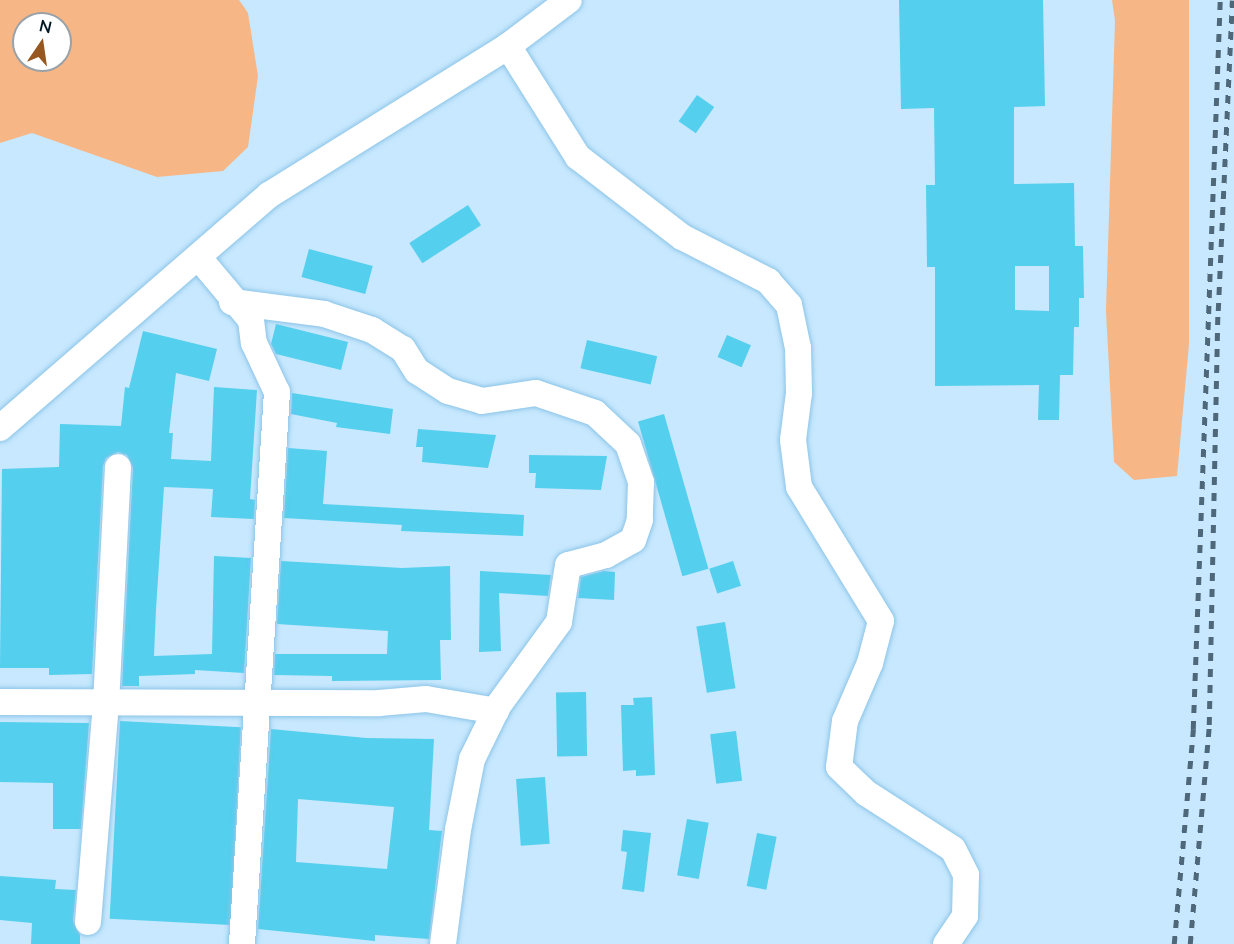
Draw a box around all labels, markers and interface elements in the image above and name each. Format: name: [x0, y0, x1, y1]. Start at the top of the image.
north arrow: [12, 12, 72, 72]
text: N: [38, 15, 54, 37]

